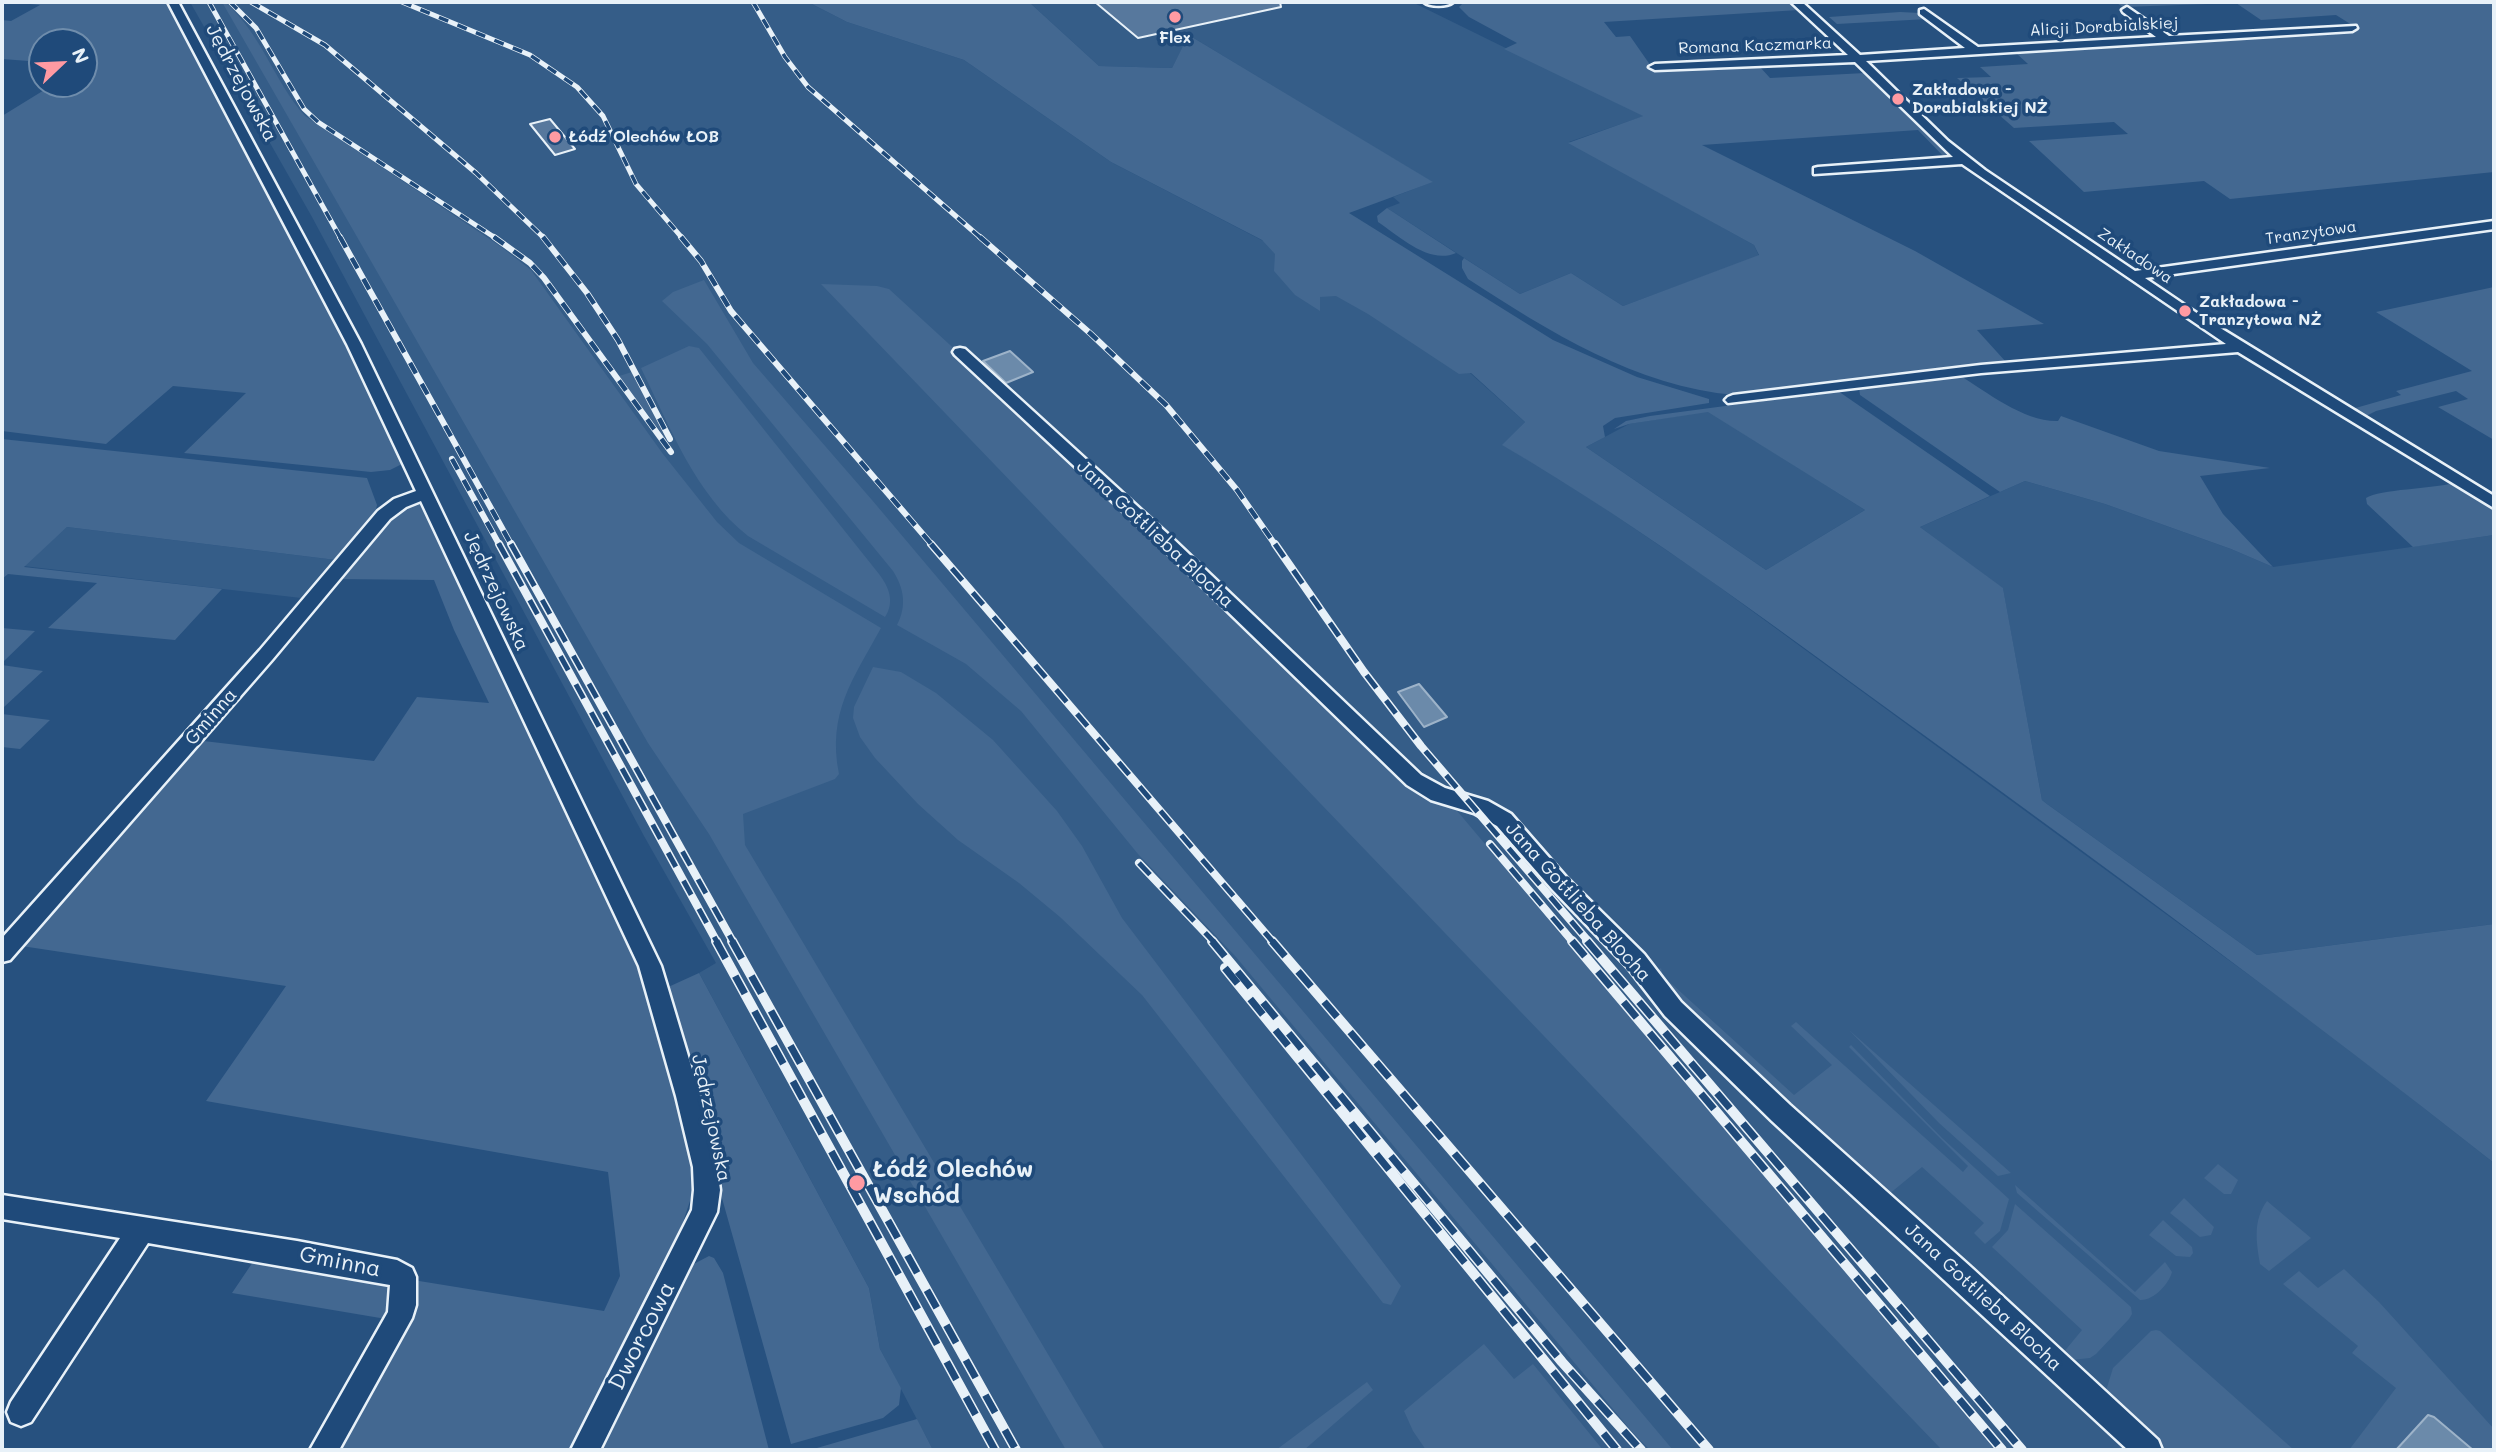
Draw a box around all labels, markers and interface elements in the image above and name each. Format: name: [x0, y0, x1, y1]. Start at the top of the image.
marker: Flex: [1167, 9, 1183, 25]
street label: Alicji Dorabialskiej: [2029, 14, 2179, 40]
street label: Jędrzejowska: [200, 20, 282, 146]
north arrow: [28, 28, 98, 98]
place label: Flex: [1159, 28, 1191, 48]
street label: Romana Kaczmarka: [1678, 34, 1832, 58]
text: N: [67, 44, 95, 67]
place label: Zakładowa - Dorabialskiej NŻ: [1912, 80, 2048, 118]
marker: Zakładowa - Dorabialskiej NŻ: [1890, 91, 1906, 107]
place label: Łódź Olechów ŁOB: [569, 127, 719, 147]
marker: Łódź Olechów ŁOB: [547, 129, 563, 145]
street label: Tranzytowa: [2264, 217, 2358, 249]
street label: Zakładowa: [2094, 224, 2176, 288]
place label: Zakładowa - Tranzytowa NŻ: [2199, 292, 2322, 330]
marker: Zakładowa - Tranzytowa NŻ: [2177, 303, 2193, 319]
street label: Jana Gottlieba Blocha: [1072, 455, 1238, 613]
street label: Jędrzejowska: [458, 527, 534, 655]
street label: Gminna: [180, 684, 242, 750]
street label: Jana Gottlieba Blocha: [1500, 818, 1656, 986]
street label: Jędrzejowska: [686, 1052, 736, 1184]
place label: Łódź Olechów Wschód: [873, 1156, 1034, 1210]
marker: Łódź Olechów Wschód: [847, 1173, 867, 1193]
street label: Jana Gottlieba Blocha: [1900, 1218, 2066, 1376]
street label: Gminna: [297, 1241, 383, 1283]
street label: Dworcowa: [603, 1277, 681, 1395]

